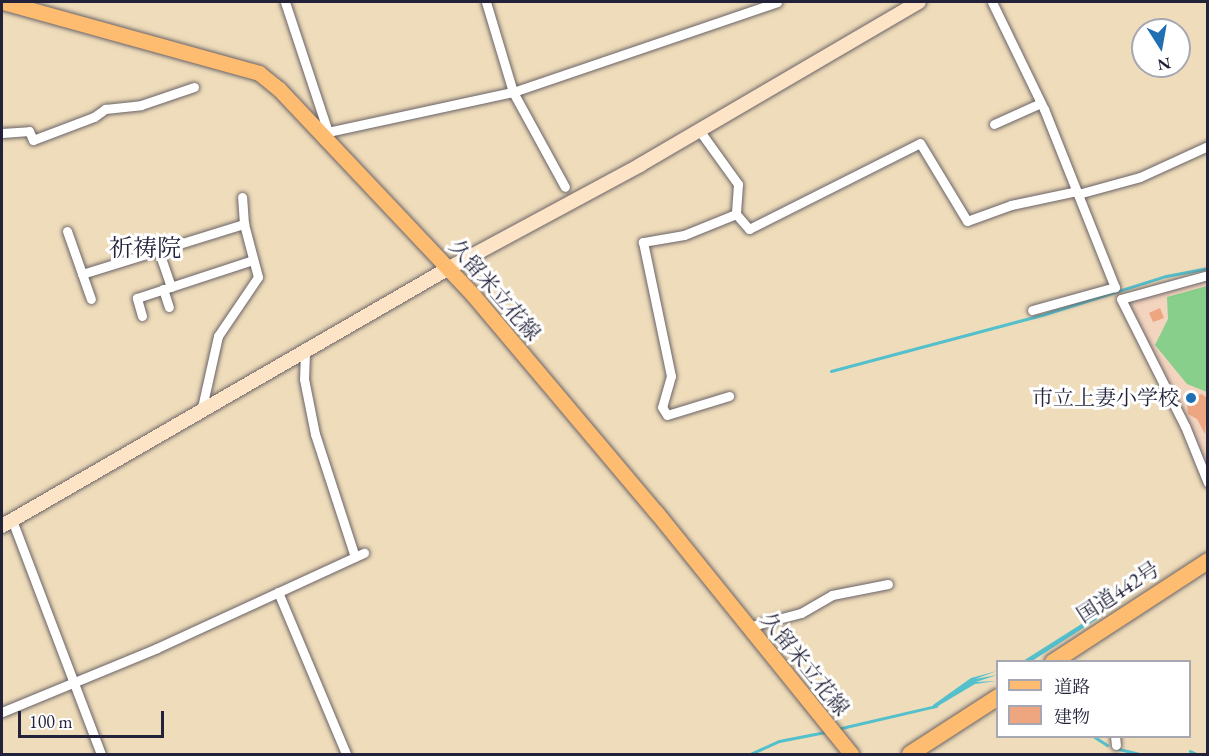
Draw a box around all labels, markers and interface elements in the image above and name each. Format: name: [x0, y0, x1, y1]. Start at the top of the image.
north arrow: [1131, 18, 1191, 78]
text: N: [1156, 53, 1173, 76]
district label: 祈祷院: [109, 234, 181, 262]
street label: 久留米立花線: [444, 234, 546, 346]
place label: 市立上妻小学校: [1032, 385, 1179, 411]
marker: 市立上妻小学校: [1184, 391, 1198, 405]
street label: 国道442号: [1072, 556, 1164, 628]
street label: 久留米立花線: [756, 607, 854, 721]
legend: [996, 660, 1191, 738]
text: 道路: [1054, 675, 1090, 698]
scale bar: [21, 699, 166, 737]
text: 建物: [1054, 705, 1090, 728]
text: 100 m: [29, 710, 73, 733]

